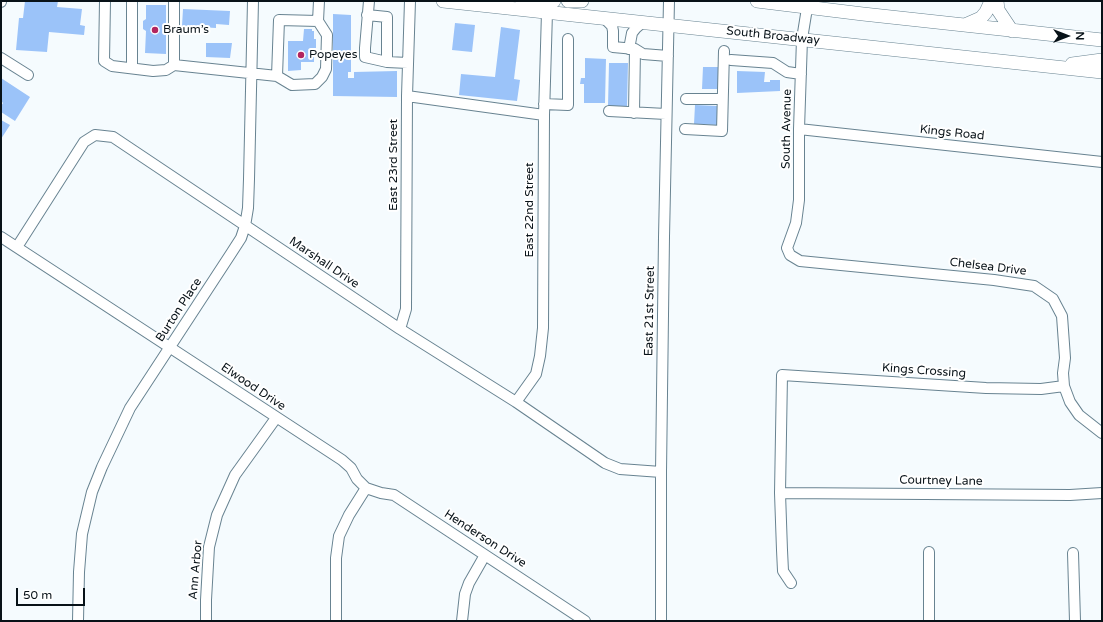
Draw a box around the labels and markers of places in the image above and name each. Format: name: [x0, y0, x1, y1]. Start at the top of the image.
place label: Braum’s: [163, 23, 209, 37]
marker: Braum’s: [150, 25, 160, 35]
place label: Popeyes: [309, 48, 357, 62]
marker: Popeyes: [296, 50, 306, 60]

